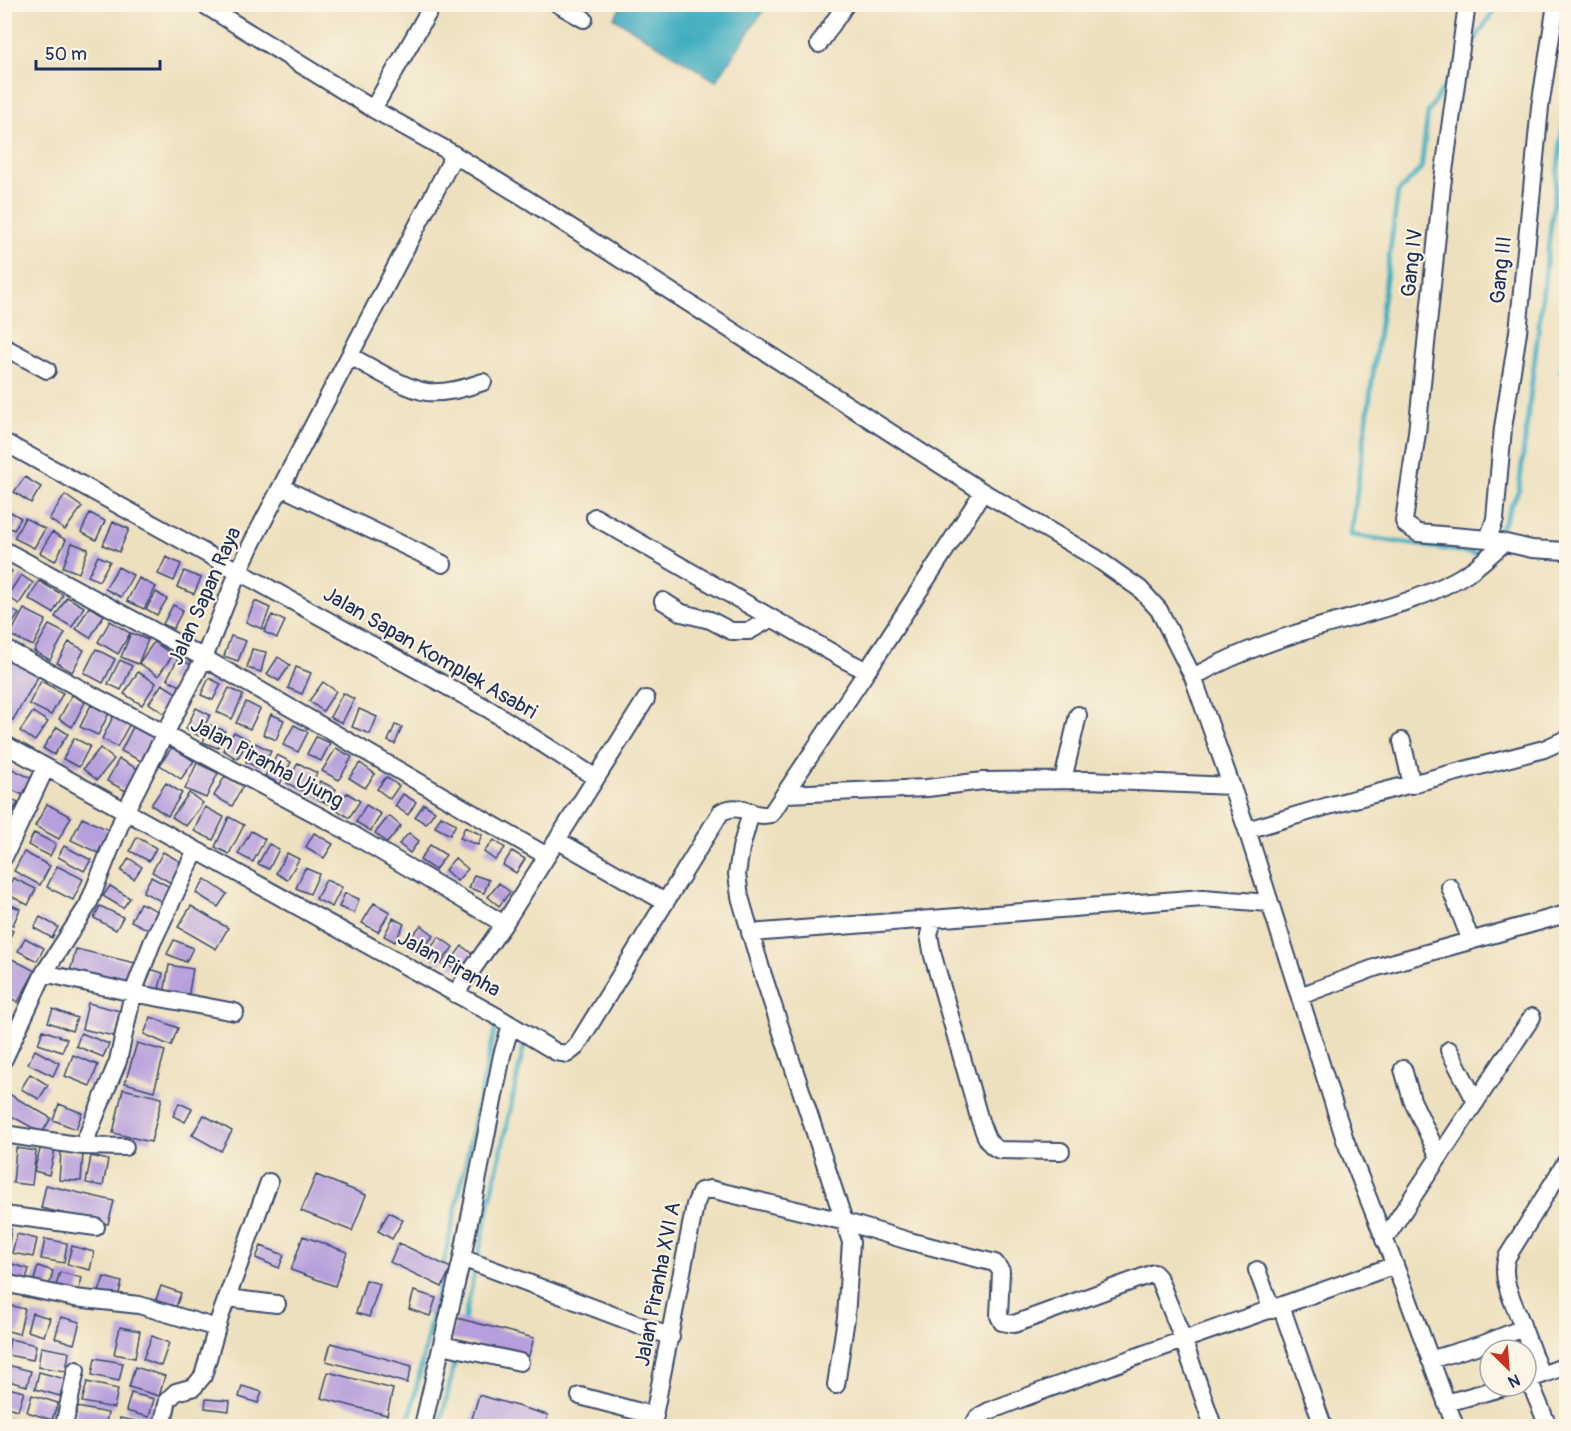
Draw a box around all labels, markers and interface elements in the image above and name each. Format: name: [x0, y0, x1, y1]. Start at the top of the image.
scale bar: [36, 33, 160, 71]
text: 50 m: [45, 43, 87, 66]
street label: Gang IV: [1395, 227, 1429, 299]
street label: Gang III: [1484, 235, 1518, 305]
street label: Jalan Sapan Raya: [162, 523, 248, 669]
street label: Jalan Sapan Komplek Asabri: [318, 581, 542, 726]
street label: Jalan Piranha Ujung: [186, 711, 348, 815]
street label: Jalan Piranha: [393, 925, 505, 1003]
street label: Jalan Piranha XVI A: [629, 1199, 687, 1369]
north arrow: [1478, 1338, 1538, 1398]
text: N: [1505, 1369, 1523, 1392]

